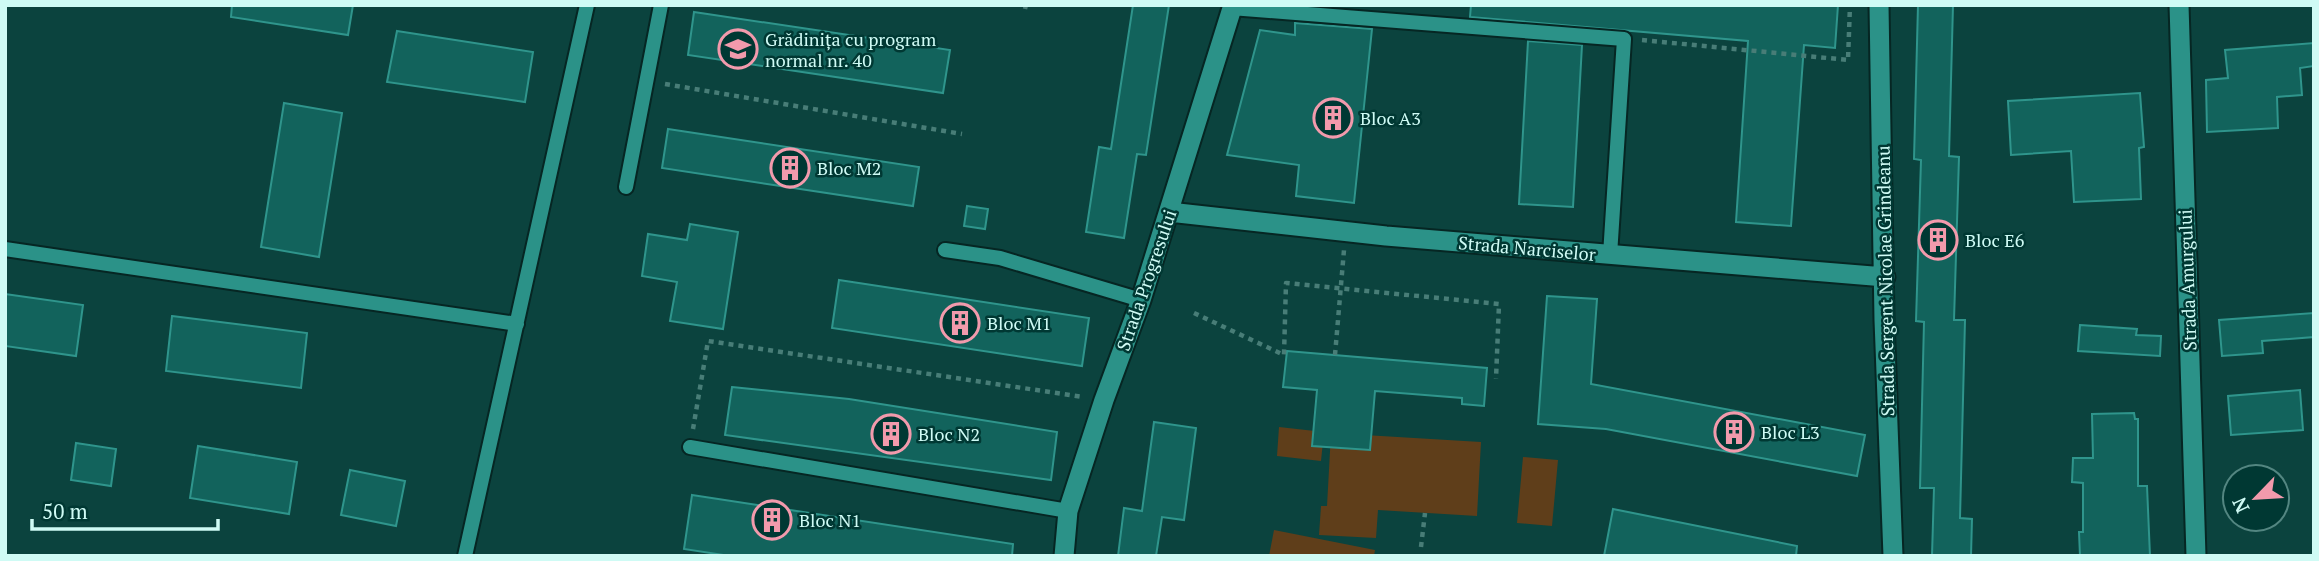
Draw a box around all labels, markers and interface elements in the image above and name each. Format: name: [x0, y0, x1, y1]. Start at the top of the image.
place label: Grădinița cu program normal nr. 40: [765, 27, 937, 72]
school or university icon: Grădinița cu program normal nr. 40: [717, 28, 759, 70]
building icon: Bloc A3: [1312, 97, 1354, 139]
place label: Bloc A3: [1360, 106, 1421, 130]
street label: Strada Sergent Nicolae Grindeanu: [1871, 145, 1899, 417]
building icon: Bloc M2: [769, 147, 811, 189]
place label: Bloc M2: [817, 156, 881, 180]
street label: Strada Progresului: [1111, 206, 1181, 354]
street label: Strada Amurgului: [2173, 209, 2201, 351]
building icon: Bloc E6: [1917, 219, 1959, 261]
place label: Bloc E6: [1965, 228, 2025, 252]
street label: Strada Narciselor: [1457, 230, 1597, 266]
building icon: Bloc M1: [939, 302, 981, 344]
place label: Bloc M1: [987, 311, 1051, 335]
building icon: Bloc L3: [1713, 411, 1755, 453]
building icon: Bloc N2: [870, 413, 912, 455]
place label: Bloc L3: [1761, 420, 1820, 444]
place label: Bloc N2: [918, 422, 980, 446]
north arrow: [2221, 463, 2291, 533]
scale bar: [32, 488, 217, 532]
text: N: [2226, 493, 2255, 517]
text: 50 m: [42, 497, 88, 525]
building icon: Bloc N1: [751, 499, 793, 541]
place label: Bloc N1: [799, 508, 861, 532]

